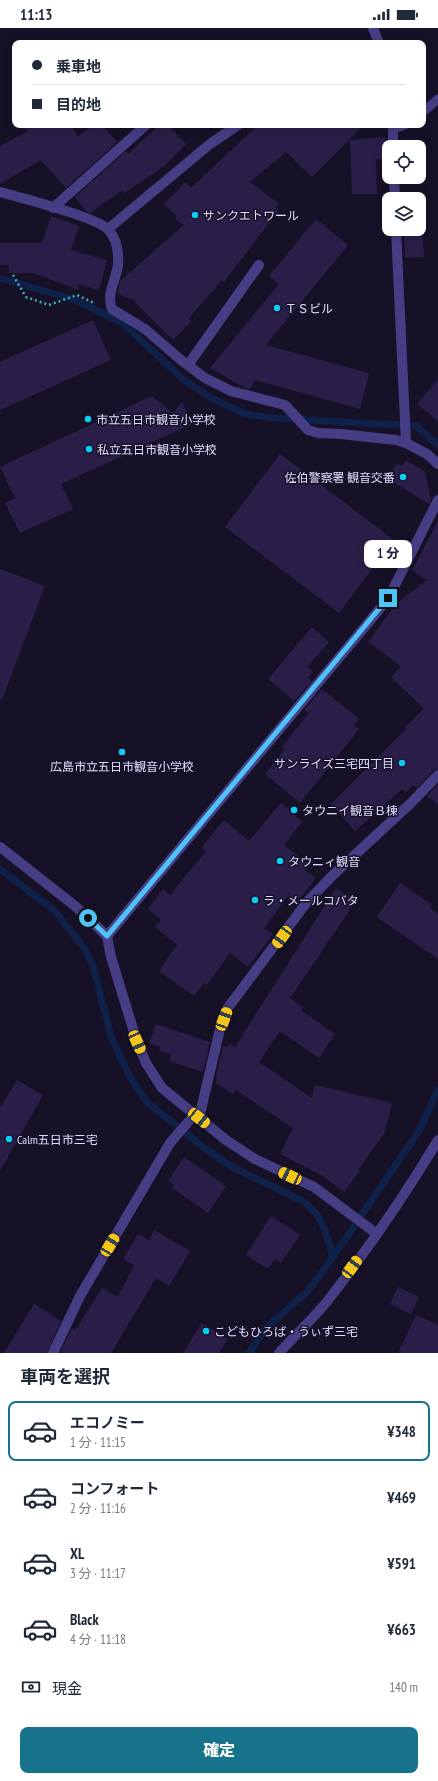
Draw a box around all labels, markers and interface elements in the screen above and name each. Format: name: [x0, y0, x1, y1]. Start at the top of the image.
text: 11:13: [20, 5, 52, 24]
text: 乗車地: [56, 57, 101, 76]
text: 目的地: [56, 95, 101, 114]
map controls: [382, 140, 426, 236]
button: locate: [382, 140, 426, 184]
button: layers: [382, 192, 426, 236]
place label: サンクエトワール: [203, 208, 299, 223]
marker: サンクエトワール: [190, 210, 200, 220]
place label: ＴＳビル: [285, 301, 333, 316]
marker: ＴＳビル: [272, 303, 282, 313]
place label: 市立五日市観音小学校: [96, 412, 216, 427]
marker: 市立五日市観音小学校: [83, 414, 93, 424]
place label: 私立五日市観音小学校: [97, 442, 217, 457]
marker: 私立五日市観音小学校: [84, 444, 94, 454]
place label: 佐伯警察署 観音交番: [284, 470, 395, 485]
marker: 佐伯警察署 観音交番: [398, 472, 408, 482]
callout: 1 分: [364, 540, 412, 568]
text: 1 分: [377, 545, 399, 562]
route end: [379, 589, 397, 607]
marker: 広島市立五日市観音小学校: [117, 747, 127, 757]
place label: サンライズ三宅四丁目: [274, 756, 394, 771]
marker: サンライズ三宅四丁目: [397, 758, 407, 768]
place label: 広島市立五日市観音小学校: [50, 759, 194, 774]
place label: タウニイ観音Ｂ棟: [302, 803, 398, 818]
marker: タウニイ観音Ｂ棟: [289, 805, 299, 815]
place label: タウニィ観音: [288, 854, 360, 869]
marker: タウニィ観音: [275, 856, 285, 866]
place label: ラ・メールコバタ: [263, 893, 359, 908]
marker: ラ・メールコバタ: [250, 895, 260, 905]
route start: [79, 909, 97, 927]
car: [270, 924, 294, 950]
car: [214, 1006, 234, 1032]
car: [127, 1029, 147, 1055]
car: [186, 1106, 212, 1130]
place label: Calm五日市三宅: [17, 1132, 98, 1147]
marker: Calm五日市三宅: [4, 1134, 14, 1144]
car: [277, 1165, 303, 1187]
car: [99, 1232, 121, 1258]
car: [340, 1254, 364, 1280]
place label: こどもひろば・うぃず三宅: [214, 1324, 358, 1339]
marker: こどもひろば・うぃず三宅: [201, 1326, 211, 1336]
text: 車両を選択: [20, 1365, 110, 1388]
icon: car: [22, 1413, 58, 1449]
text: エコノミー: [70, 1413, 145, 1432]
text: ¥348: [387, 1422, 416, 1441]
text: 1 分 · 11:15: [70, 1434, 126, 1451]
icon: car: [22, 1479, 58, 1515]
text: コンフォート: [70, 1479, 160, 1498]
text: ¥469: [387, 1488, 416, 1507]
text: 2 分 · 11:16: [70, 1500, 126, 1517]
text: XL: [70, 1544, 84, 1563]
icon: car: [22, 1545, 58, 1581]
text: ¥591: [387, 1554, 416, 1573]
text: 3 分 · 11:17: [70, 1565, 126, 1582]
text: Black: [70, 1610, 99, 1629]
icon: car: [22, 1611, 58, 1647]
text: ¥663: [387, 1620, 416, 1639]
text: 4 分 · 11:18: [70, 1631, 126, 1648]
icon: cash: [20, 1676, 42, 1698]
text: 現金: [52, 1679, 82, 1698]
text: 140 m: [389, 1679, 418, 1696]
button: 確定: [20, 1727, 418, 1773]

